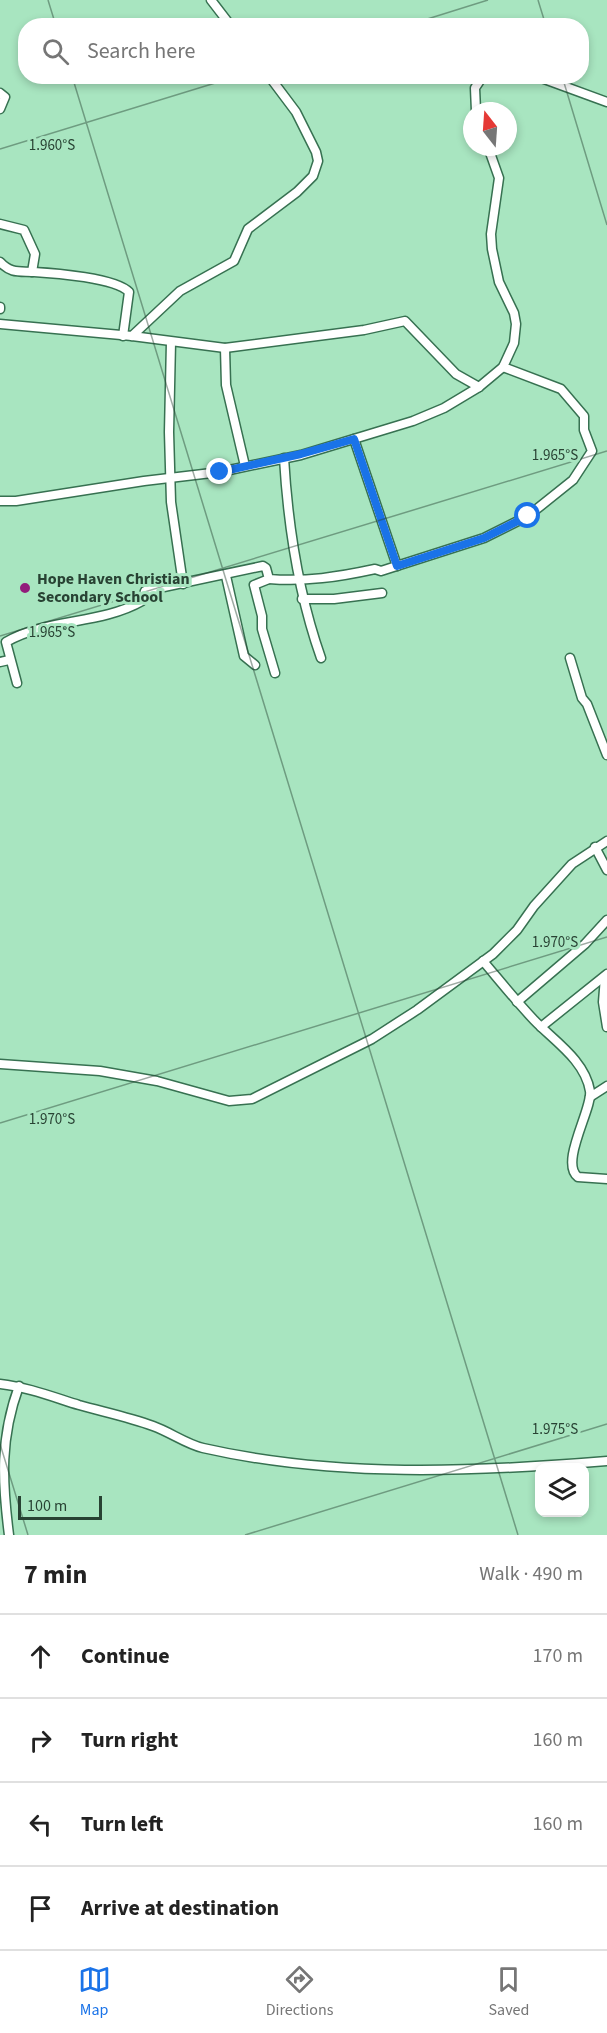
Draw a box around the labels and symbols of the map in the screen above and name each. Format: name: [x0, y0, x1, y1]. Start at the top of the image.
north arrow: [463, 102, 517, 156]
text: 1.960°S: [29, 135, 75, 156]
text: 1.965°S: [532, 445, 578, 466]
route end: [206, 458, 232, 484]
route start: [514, 502, 540, 528]
place label: Hope Haven Christian Secondary School: [37, 568, 190, 608]
marker: Hope Haven Christian Secondary School: [18, 581, 32, 595]
text: 1.965°S: [29, 622, 75, 643]
text: 1.970°S: [532, 932, 578, 953]
text: 1.970°S: [29, 1109, 75, 1130]
text: 1.975°S: [532, 1419, 578, 1440]
scale bar: [18, 1493, 102, 1520]

